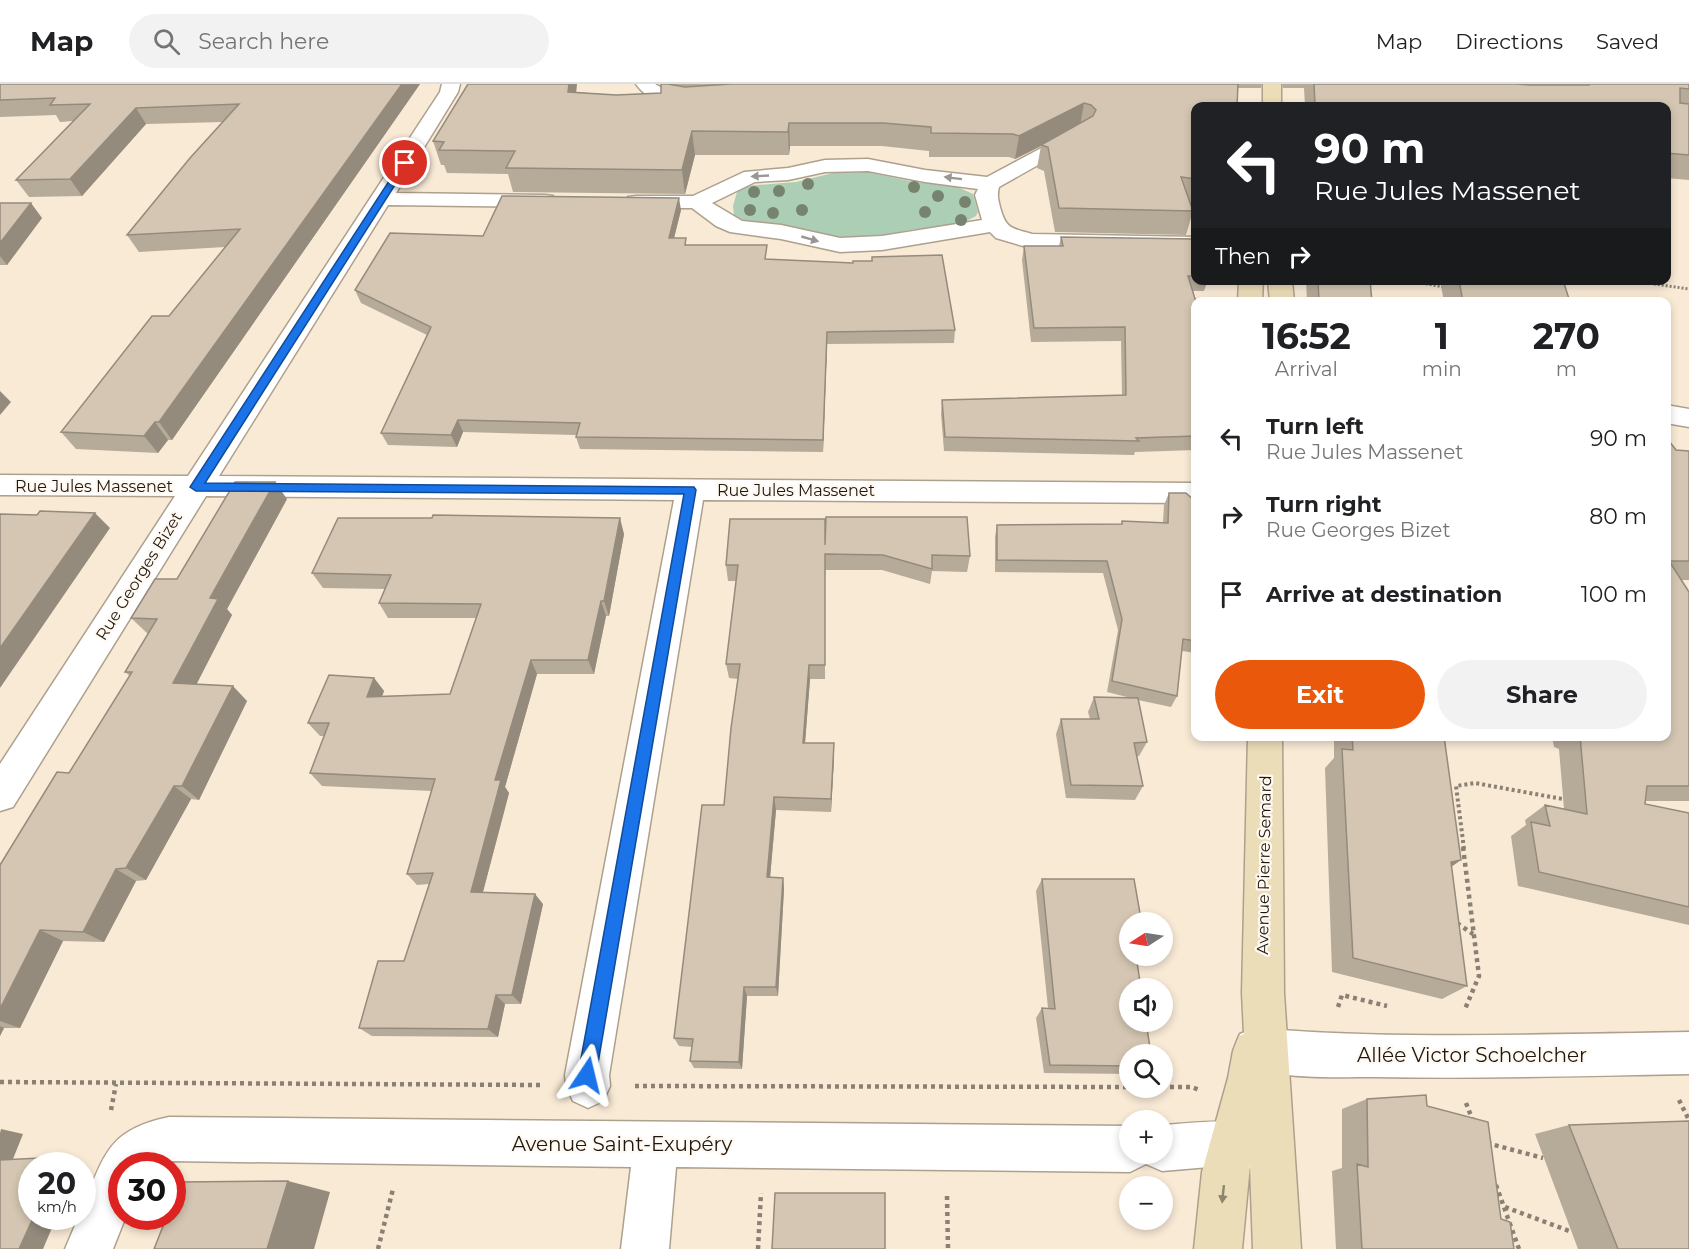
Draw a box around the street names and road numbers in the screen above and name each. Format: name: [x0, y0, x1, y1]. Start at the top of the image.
street label: Rue Jules Massenet: [15, 477, 173, 496]
street label: Rue Jules Massenet: [717, 481, 875, 500]
street label: Rue Georges Bizet: [92, 508, 186, 644]
street label: Avenue Pierre Semard: [1253, 775, 1275, 955]
street label: Allée Victor Schoelcher: [1357, 1043, 1587, 1067]
street label: Avenue Saint-Exupéry: [512, 1132, 732, 1156]

